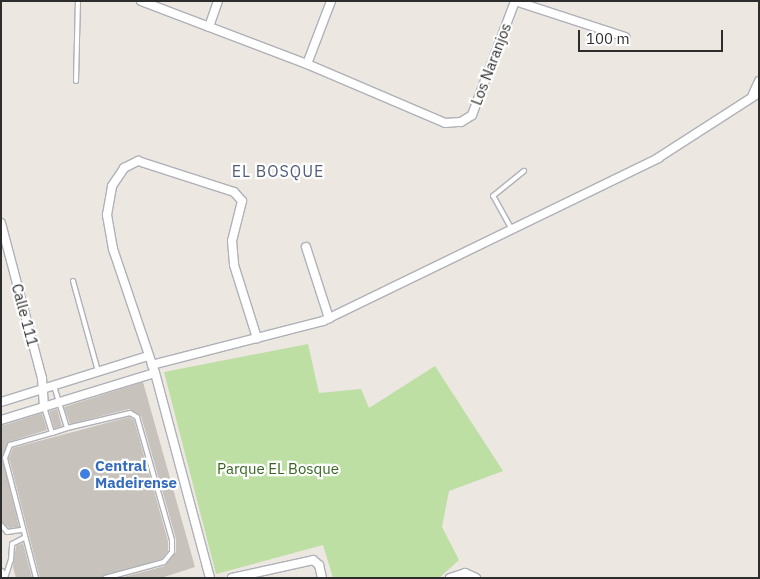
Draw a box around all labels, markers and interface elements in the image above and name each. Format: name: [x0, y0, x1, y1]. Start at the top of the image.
street label: Los Naranjos: [467, 20, 515, 108]
scale bar: [580, 20, 725, 52]
text: 100 m: [586, 29, 630, 48]
district label: EL BOSQUE: [231, 161, 325, 181]
street label: Calle 111: [8, 282, 42, 348]
place label: Central Madeirense: [95, 456, 177, 491]
park label: Parque EL Bosque: [217, 460, 339, 478]
marker: Central Madeirense: [79, 468, 91, 480]

